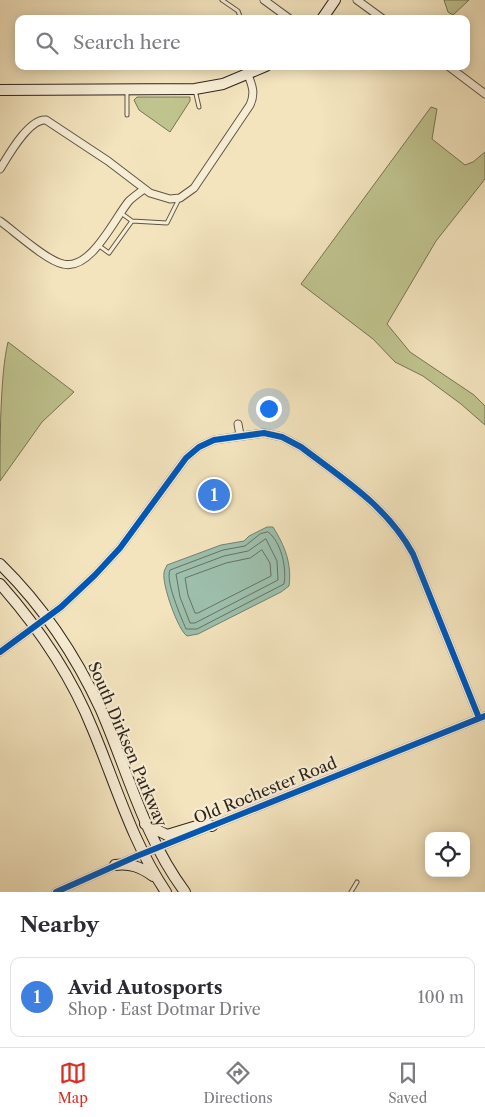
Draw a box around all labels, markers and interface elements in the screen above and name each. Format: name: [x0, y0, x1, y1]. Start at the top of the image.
search box: [15, 15, 470, 70]
icon: search: [33, 29, 61, 57]
text: Search here: [73, 31, 181, 54]
your location: [256, 396, 282, 422]
pin: 1: [198, 476, 230, 514]
street label: South Dirksen Parkway: [84, 658, 172, 831]
street label: Old Rochester Road: [191, 752, 340, 828]
map controls: [425, 832, 470, 877]
button: locate: [425, 832, 470, 877]
text: Nearby: [20, 912, 99, 937]
text: Avid Autosports: [68, 976, 223, 999]
text: 1: [33, 987, 41, 1007]
text: 100 m: [418, 987, 464, 1007]
text: Shop · East Dotmar Drive: [68, 999, 261, 1019]
tab: Map: [58, 1059, 88, 1107]
tab: Directions: [203, 1059, 273, 1107]
tab: Saved: [388, 1059, 427, 1107]

